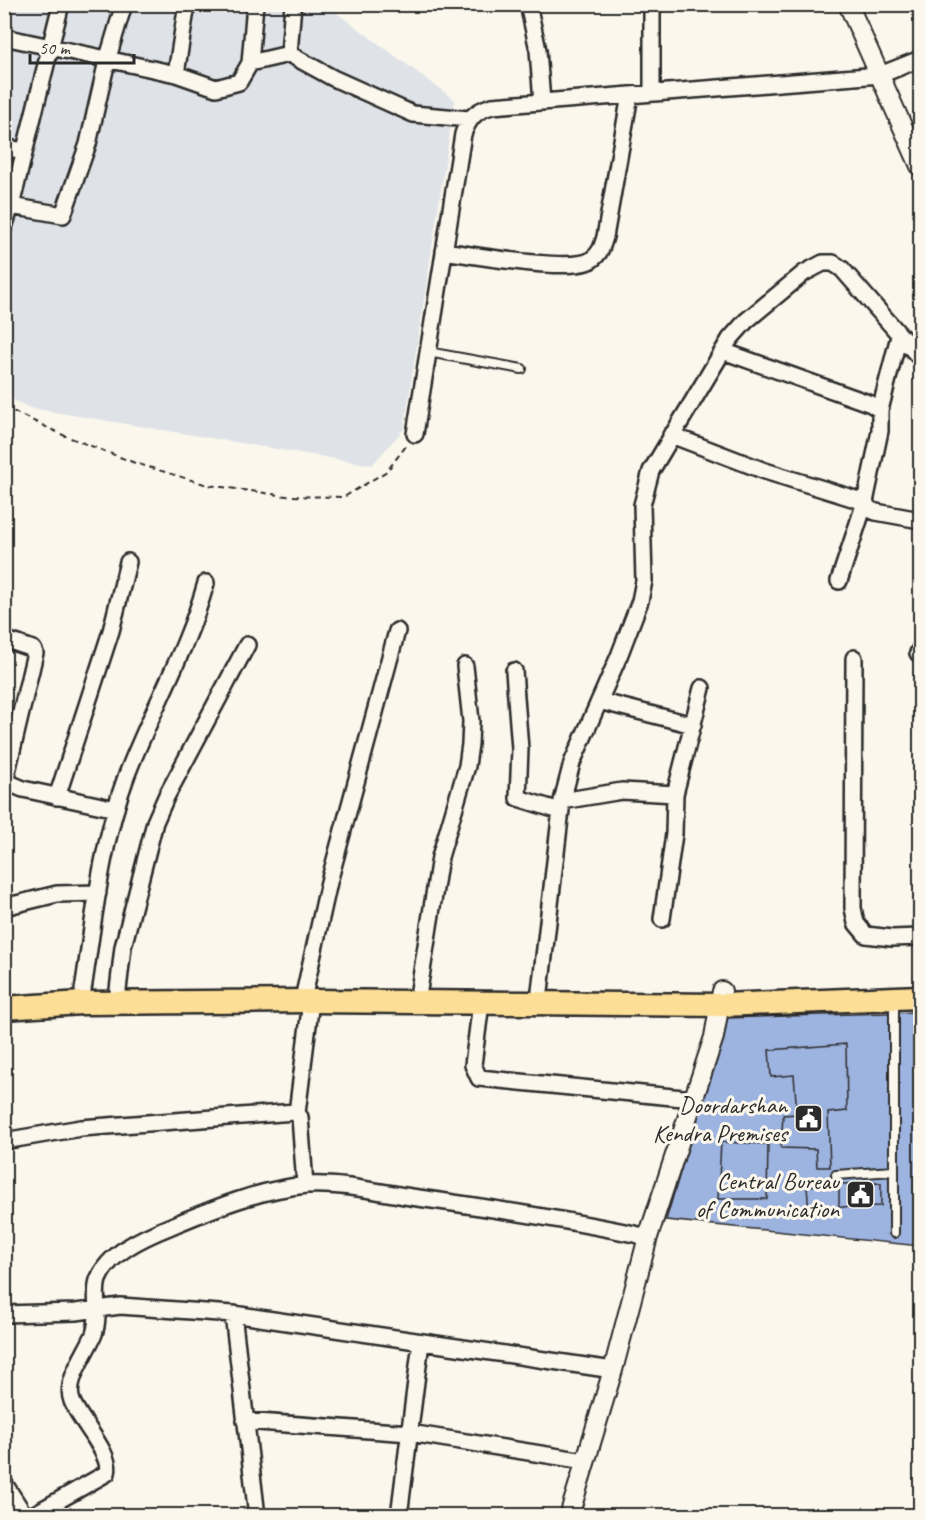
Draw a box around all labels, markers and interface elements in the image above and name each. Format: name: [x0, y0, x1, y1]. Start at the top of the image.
scale bar: [30, 27, 134, 65]
text: 50 m: [39, 37, 72, 59]
place label: Doordarshan Kendra Premises: [653, 1090, 790, 1148]
public building icon: Doordarshan Kendra Premises: [792, 1103, 824, 1135]
place label: Central Bureau of Communication: [696, 1166, 841, 1224]
public building icon: Central Bureau of Communication: [844, 1179, 876, 1211]

